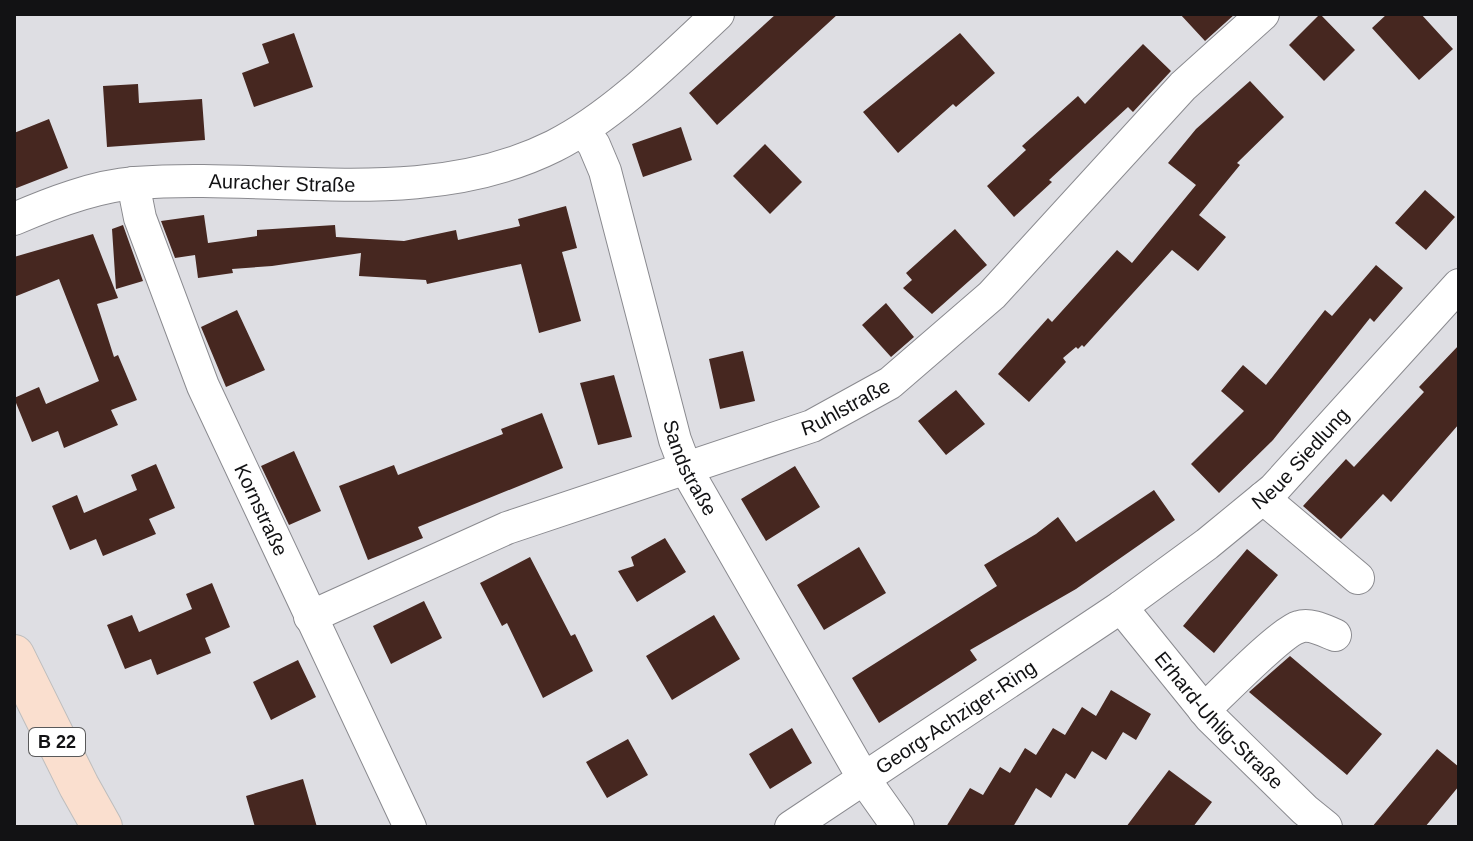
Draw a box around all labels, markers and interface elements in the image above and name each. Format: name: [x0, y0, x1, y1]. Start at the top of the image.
street label: Auracher Straße: [208, 170, 356, 196]
street label: Ruhlstraße: [798, 374, 894, 440]
street label: Neue Siedlung: [1247, 403, 1353, 514]
street label: Sandstraße: [659, 417, 721, 519]
street label: Kornstraße: [230, 460, 292, 559]
street label: Erhard-Uhlig-Straße: [1150, 647, 1288, 793]
street label: Georg-Achziger-Ring: [871, 656, 1040, 778]
road number: B 22: [29, 728, 85, 756]

